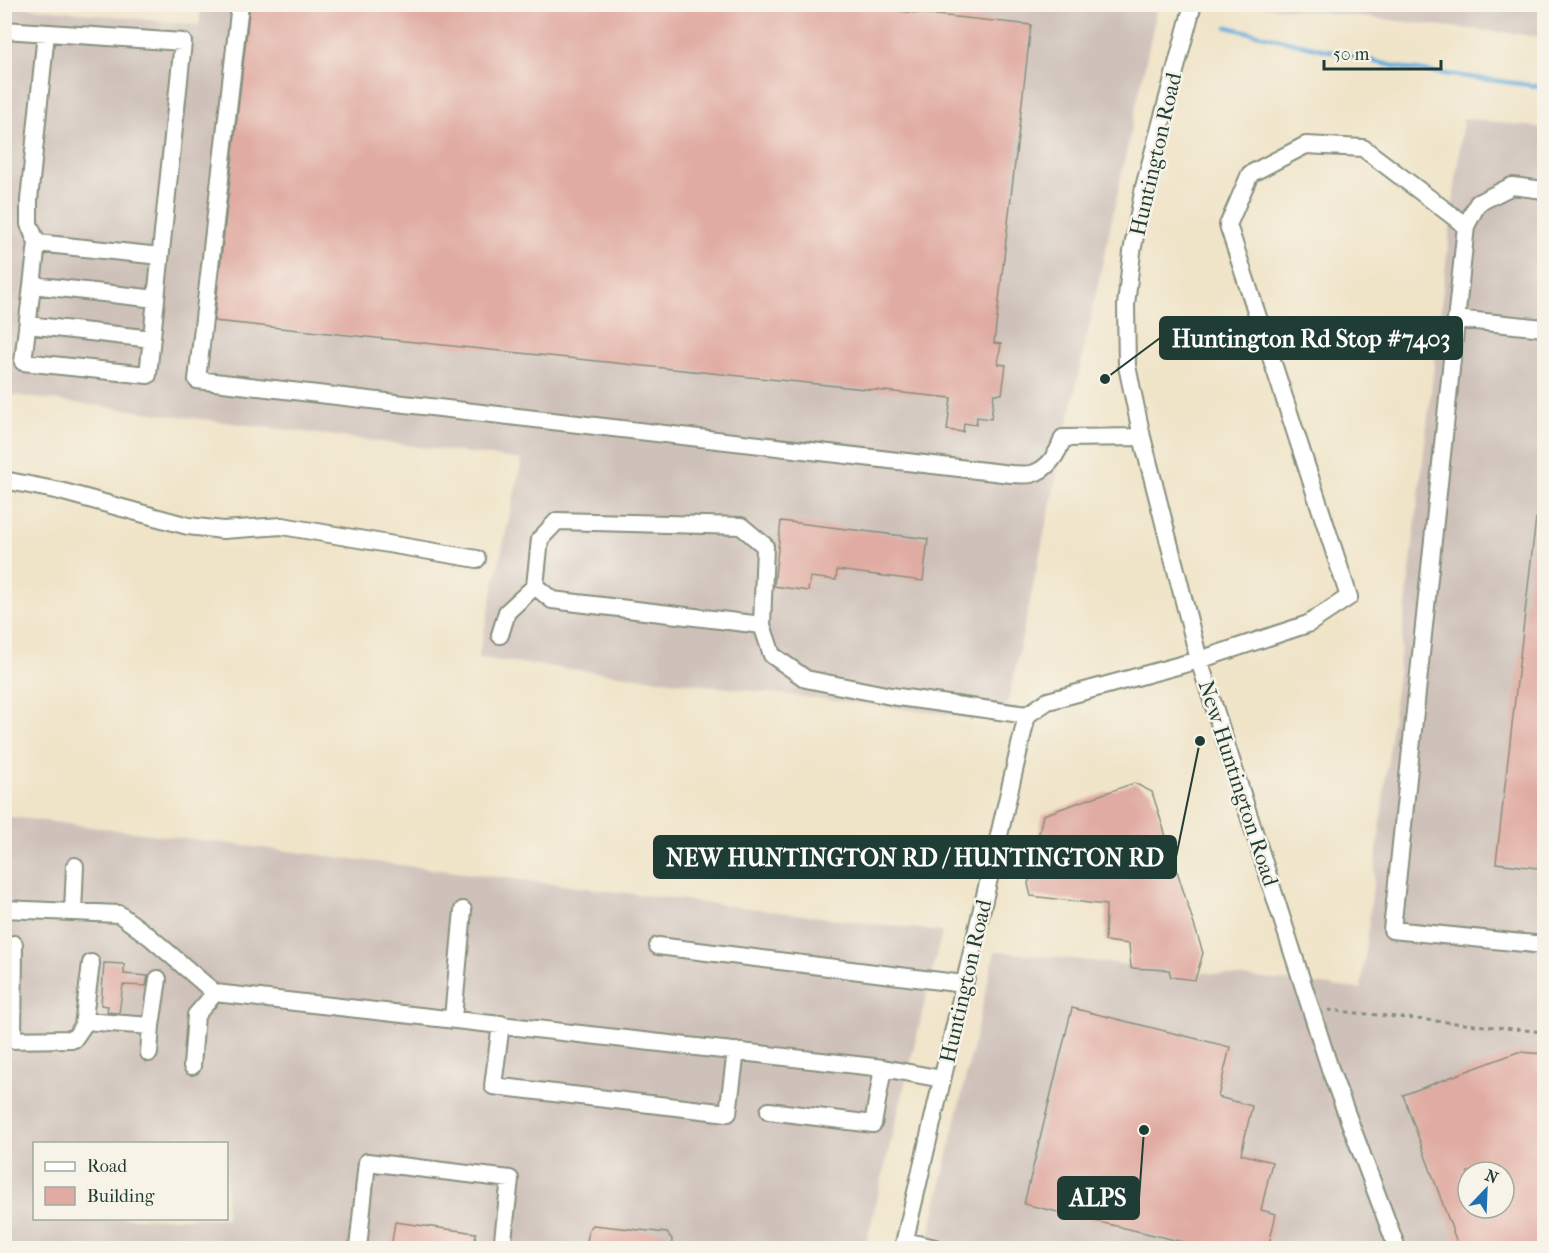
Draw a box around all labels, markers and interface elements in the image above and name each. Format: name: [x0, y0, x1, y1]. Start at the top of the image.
scale bar: [1324, 33, 1441, 71]
text: 50 m: [1333, 44, 1370, 65]
street label: Huntington Road: [1125, 69, 1188, 238]
callout: Huntington Rd Stop #7403: [1160, 317, 1462, 359]
text: Huntington Rd Stop #7403: [1172, 325, 1450, 354]
street label: New Huntington Road: [1192, 677, 1284, 890]
callout: NEW HUNTINGTON RD / HUNTINGTON RD: [654, 836, 1176, 878]
text: NEW HUNTINGTON RD / HUNTINGTON RD: [666, 844, 1164, 872]
street label: Huntington Road: [935, 896, 998, 1065]
legend: [33, 1142, 228, 1220]
text: Road: [87, 1156, 127, 1177]
north arrow: [1456, 1160, 1516, 1220]
text: N: [1482, 1166, 1502, 1188]
callout: ALPS: [1058, 1177, 1139, 1219]
text: ALPS: [1068, 1184, 1126, 1212]
text: Building: [87, 1186, 155, 1207]

